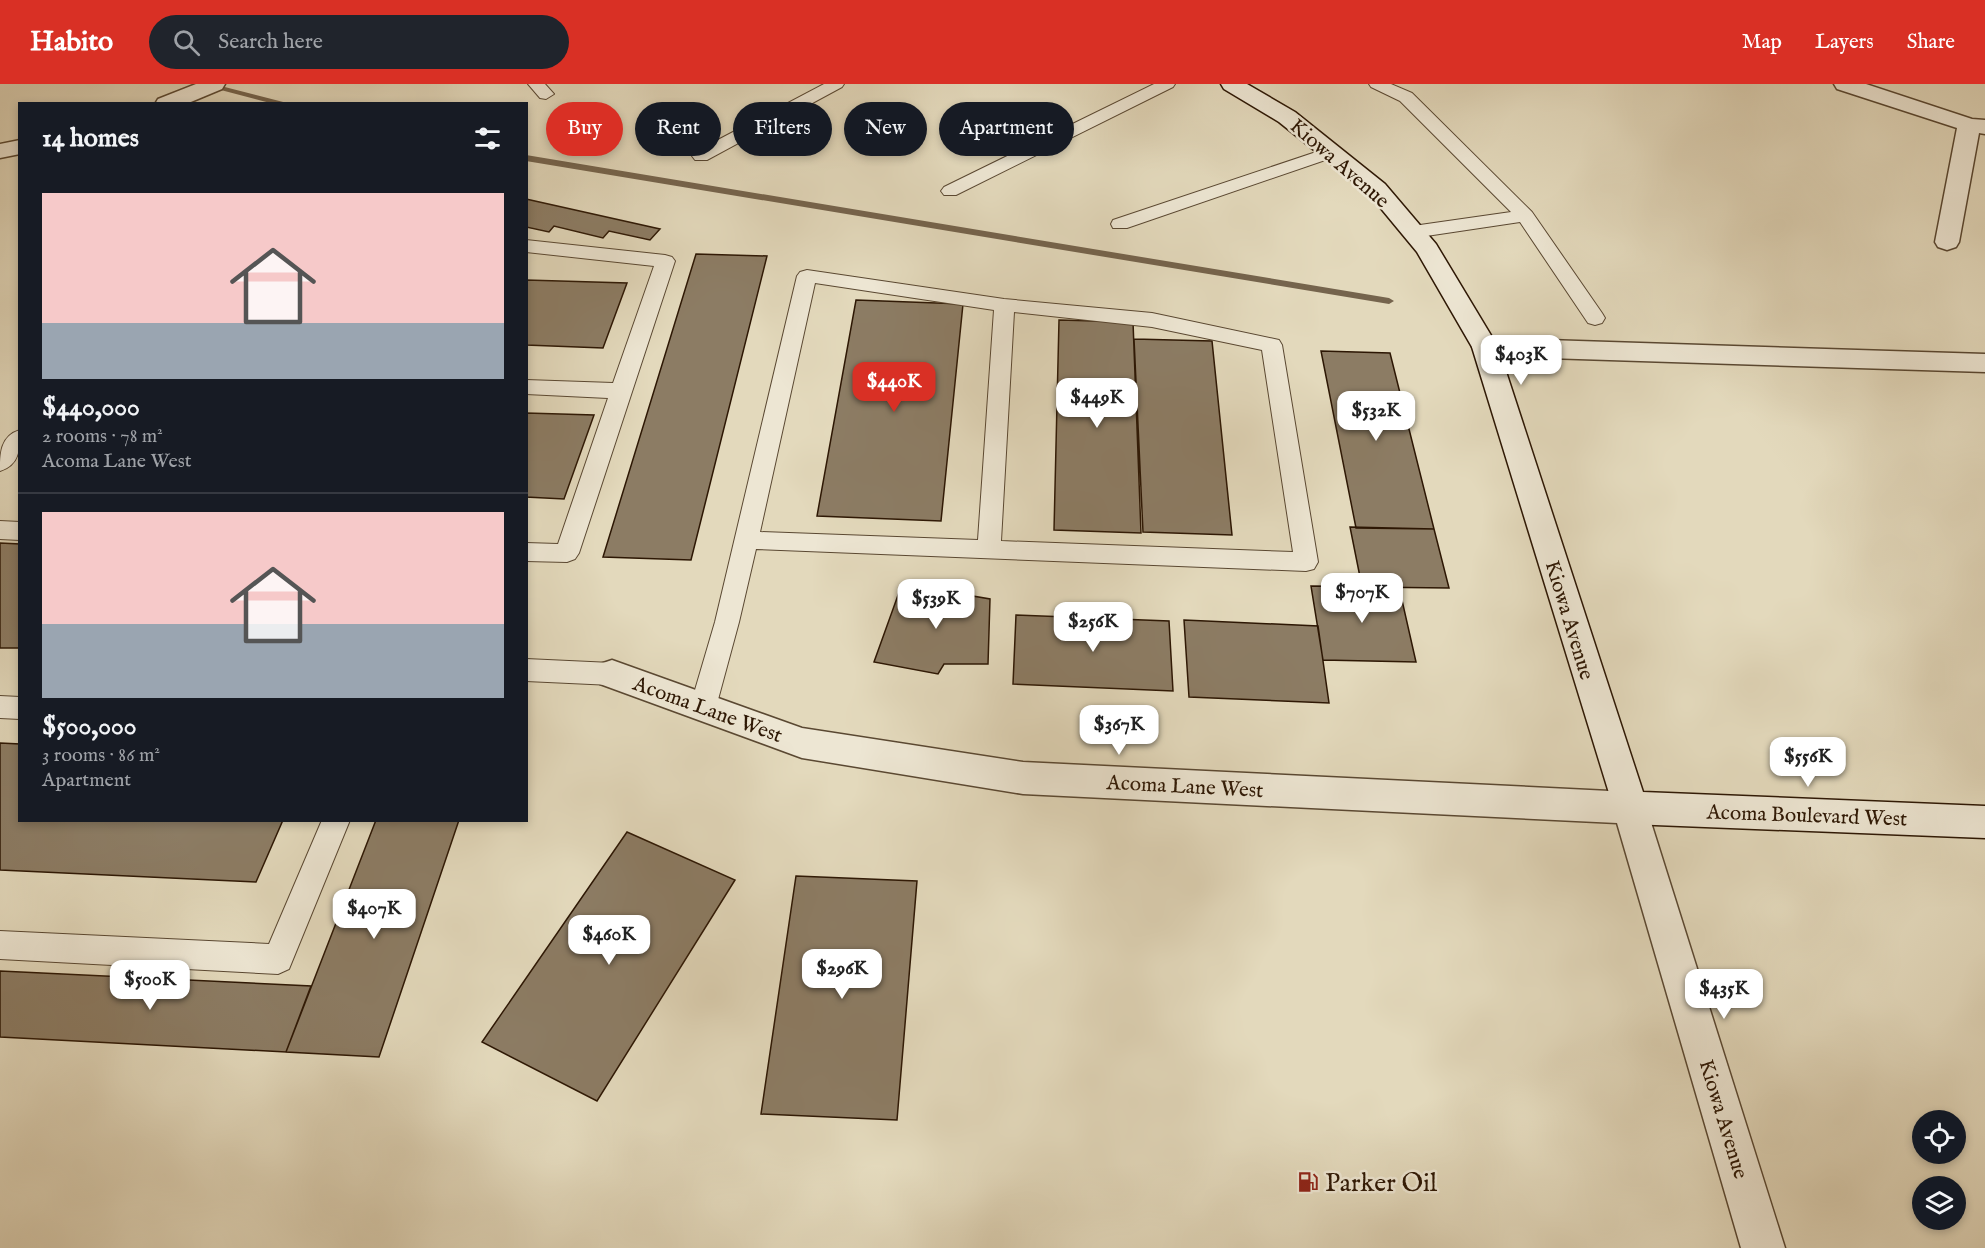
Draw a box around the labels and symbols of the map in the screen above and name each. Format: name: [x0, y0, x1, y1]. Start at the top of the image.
street label: Kiowa Avenue: [1284, 113, 1395, 215]
pin: $403K: [1479, 335, 1563, 386]
pin: $440K: [852, 362, 936, 413]
pin: $449K: [1055, 378, 1139, 429]
pin: $532K: [1334, 391, 1418, 442]
street label: Kiowa Avenue: [1538, 557, 1600, 684]
pin: $707K: [1320, 573, 1404, 624]
pin: $539K: [894, 579, 978, 630]
pin: $256K: [1051, 602, 1135, 653]
street label: Acoma Lane West: [628, 671, 786, 750]
pin: $367K: [1077, 705, 1161, 756]
pin: $556K: [1766, 737, 1850, 788]
street label: Acoma Lane West: [1105, 770, 1264, 805]
street label: Acoma Boulevard West: [1705, 799, 1908, 833]
pin: $407K: [332, 889, 416, 940]
pin: $460K: [567, 915, 651, 966]
pin: $296K: [800, 949, 884, 1000]
pin: $500K: [108, 960, 192, 1011]
pin: $435K: [1682, 969, 1766, 1020]
street label: Kiowa Avenue: [1692, 1056, 1754, 1183]
place label: Parker Oil: [1325, 1167, 1438, 1200]
fuel station icon: Parker Oil: [1296, 1170, 1320, 1194]

